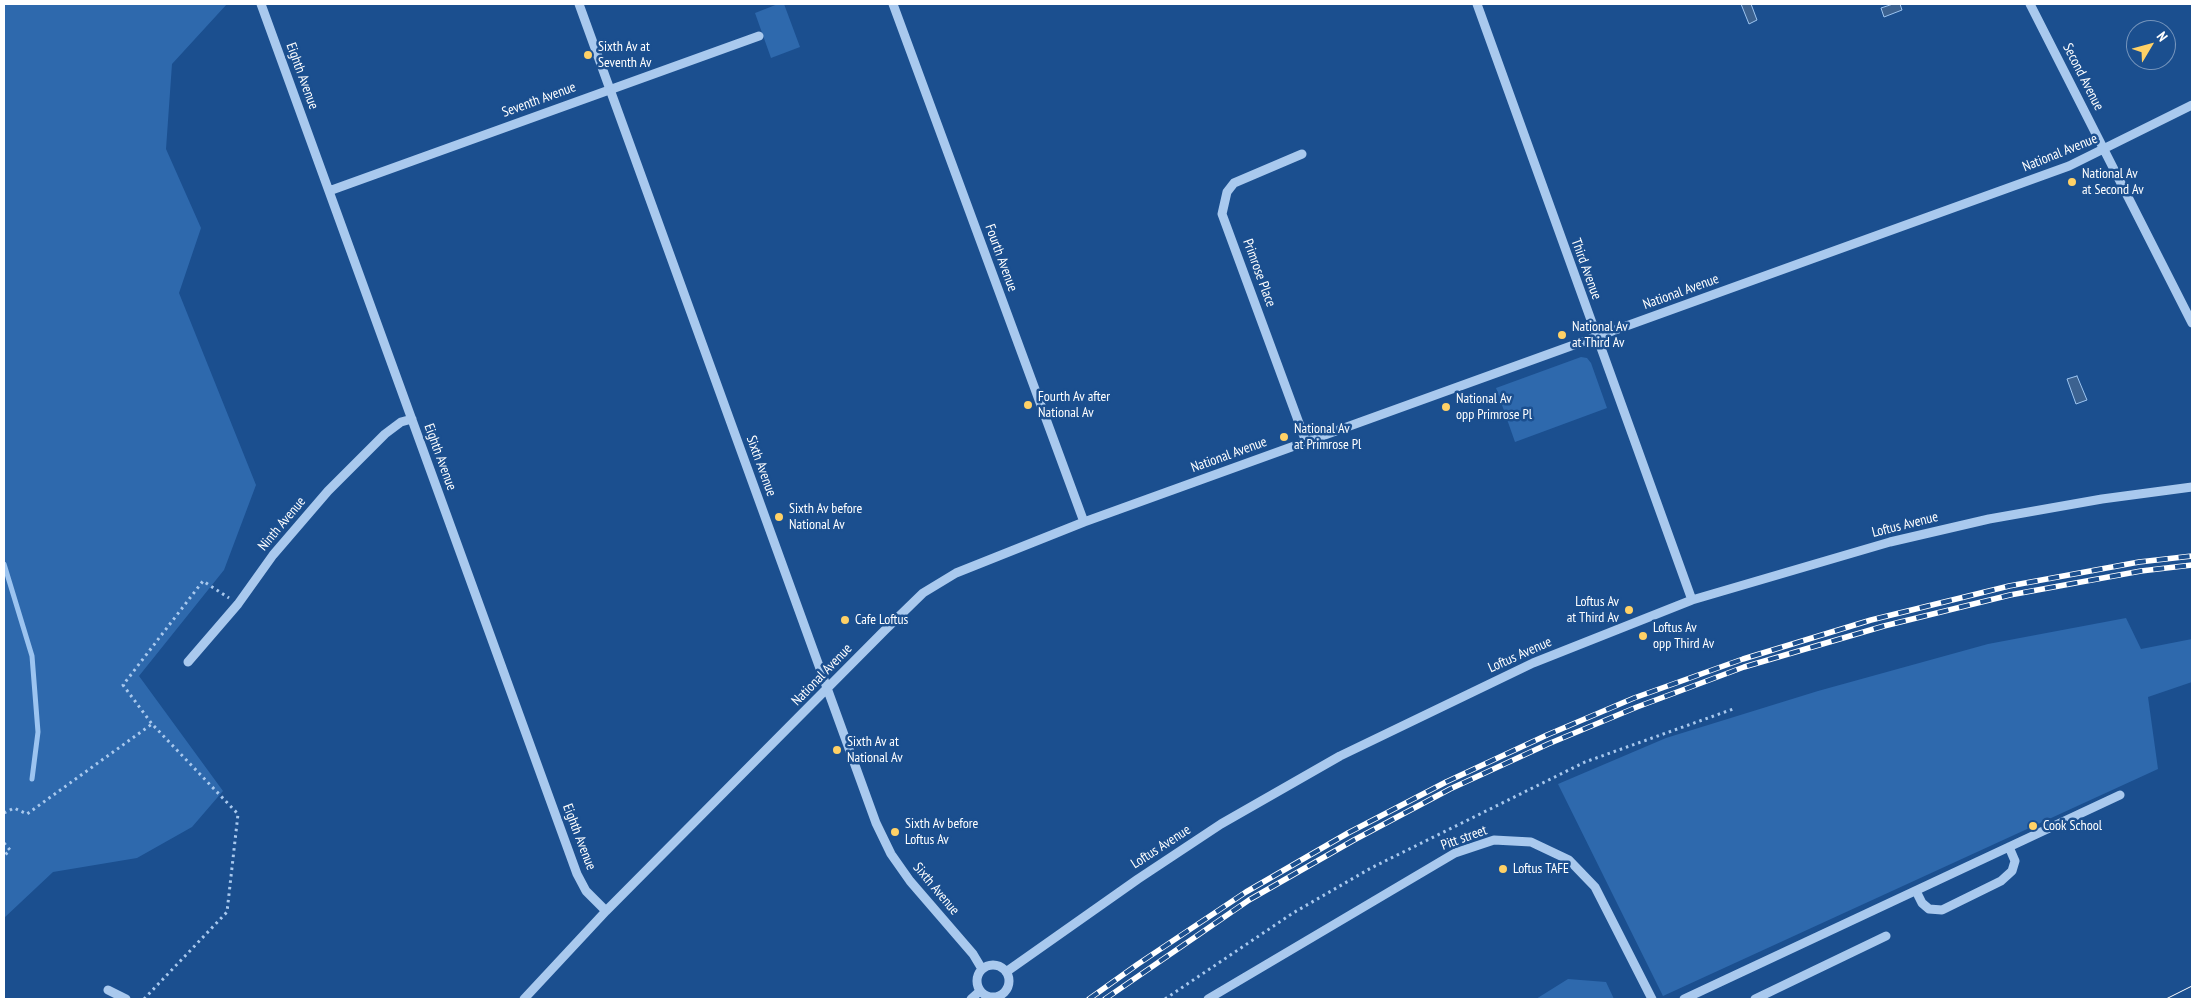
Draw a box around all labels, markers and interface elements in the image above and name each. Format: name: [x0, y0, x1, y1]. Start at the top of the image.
north arrow: [2126, 20, 2176, 70]
text: N: [2153, 28, 2172, 45]
place label: Sixth Av at Seventh Av: [598, 39, 651, 72]
street label: Eighth Avenue: [282, 40, 322, 112]
street label: Second Avenue: [2059, 41, 2107, 113]
marker: Sixth Av at Seventh Av: [582, 49, 594, 61]
street label: Seventh Avenue: [500, 79, 578, 121]
street label: National Avenue: [2020, 130, 2100, 176]
place label: National Av at Second Av: [2082, 166, 2144, 198]
marker: National Av at Second Av: [2066, 176, 2078, 188]
street label: Fourth Avenue: [981, 222, 1021, 294]
street label: Third Avenue: [1567, 236, 1605, 302]
street label: Primrose Place: [1239, 237, 1279, 309]
street label: National Avenue: [1641, 271, 1721, 313]
place label: National Av at Third Av: [1572, 319, 1628, 352]
marker: National Av at Third Av: [1556, 329, 1568, 341]
place label: Fourth Av after National Av: [1038, 389, 1110, 422]
place label: National Av opp Primrose Pl: [1456, 391, 1532, 424]
marker: Fourth Av after National Av: [1022, 399, 1034, 411]
marker: National Av opp Primrose Pl: [1440, 401, 1452, 413]
street label: Eighth Avenue: [420, 421, 460, 493]
place label: National Av at Primrose Pl: [1294, 421, 1361, 454]
marker: National Av at Primrose Pl: [1278, 431, 1290, 443]
street label: Sixth Avenue: [742, 433, 780, 499]
street label: National Avenue: [1189, 434, 1269, 476]
street label: Ninth Avenue: [255, 494, 309, 554]
place label: Sixth Av before National Av: [789, 501, 862, 534]
street label: Loftus Avenue: [1870, 509, 1940, 541]
marker: Sixth Av before National Av: [773, 511, 785, 523]
place label: Loftus Av at Third Av: [1567, 594, 1619, 626]
marker: Loftus Av at Third Av: [1623, 604, 1635, 616]
place label: Cafe Loftus: [855, 612, 908, 628]
marker: Cafe Loftus: [839, 614, 851, 626]
place label: Loftus Av opp Third Av: [1653, 620, 1714, 652]
marker: Loftus Av opp Third Av: [1637, 630, 1649, 642]
street label: Loftus Avenue: [1486, 634, 1554, 676]
street label: National Avenue: [788, 641, 856, 709]
place label: Sixth Av at National Av: [847, 734, 903, 766]
marker: Sixth Av at National Av: [831, 744, 843, 756]
street label: Eighth Avenue: [559, 801, 599, 873]
place label: Sixth Av before Loftus Av: [905, 816, 978, 849]
place label: Cook School: [2043, 818, 2102, 834]
marker: Cook School: [2027, 820, 2039, 832]
street label: Loftus Avenue: [1128, 822, 1194, 872]
street label: Pitt street: [1439, 822, 1489, 854]
marker: Sixth Av before Loftus Av: [889, 826, 901, 838]
street label: Sixth Avenue: [909, 859, 963, 919]
place label: Loftus TAFE: [1513, 861, 1569, 877]
marker: Loftus TAFE: [1497, 863, 1509, 875]

